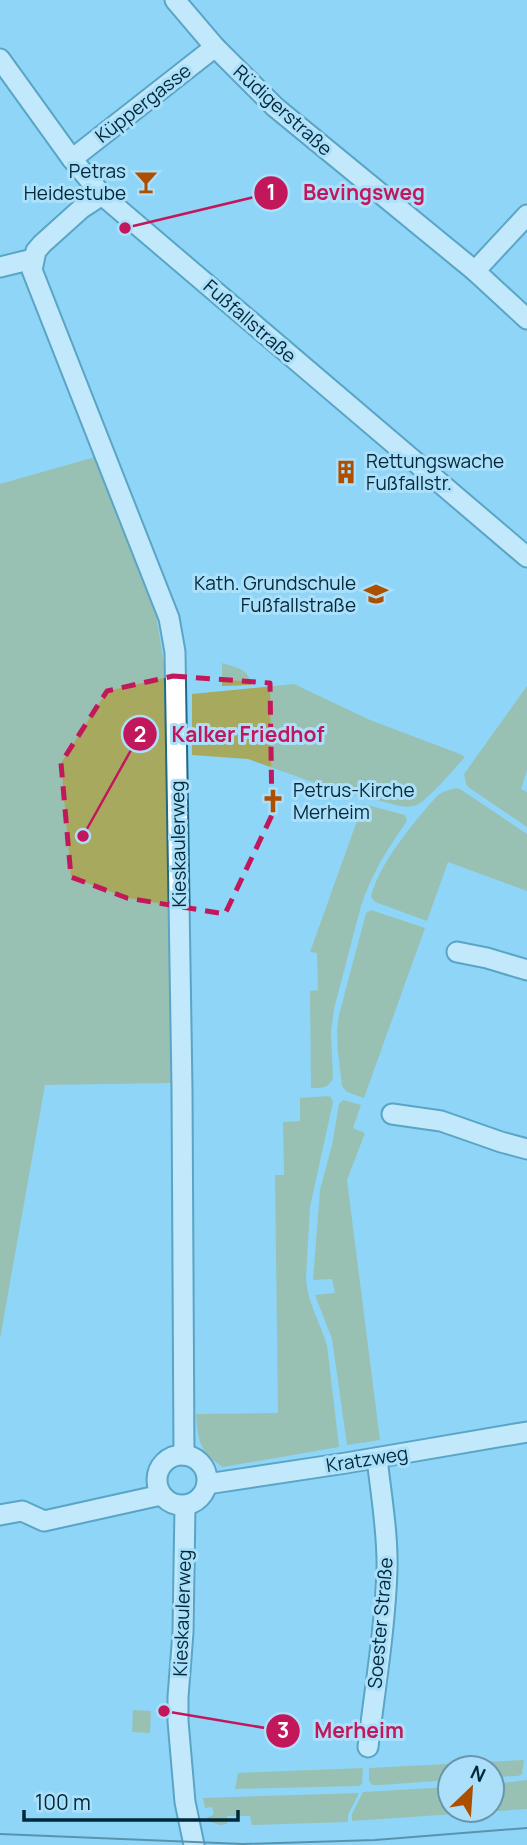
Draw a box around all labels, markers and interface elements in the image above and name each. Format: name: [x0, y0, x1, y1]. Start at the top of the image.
street label: Küppergasse: [90, 57, 196, 149]
street label: Rüdigerstraße: [228, 59, 338, 161]
place label: Petras Heidestube: [24, 158, 126, 206]
bar icon: Petras Heidestube: [132, 168, 160, 196]
callout: Bevingsweg: [254, 172, 439, 214]
text: 1: [266, 178, 276, 206]
text: Bevingsweg: [303, 178, 425, 206]
street label: Fußfallstraße: [198, 273, 302, 369]
place label: Rettungswache Fußfallstr.: [366, 448, 504, 496]
building icon: Rettungswache Fußfallstr.: [332, 458, 360, 486]
place label: Kath. Grundschule Fußfallstraße: [194, 570, 356, 618]
school or university icon: Kath. Grundschule Fußfallstraße: [362, 580, 390, 608]
callout: Kalker Friedhof: [122, 713, 338, 755]
text: 2: [134, 720, 146, 748]
text: Kalker Friedhof: [172, 720, 324, 748]
place label: Petrus-Kirche Merheim: [293, 777, 415, 825]
street label: Kieskaulerweg: [164, 780, 192, 908]
church icon: Petrus-Kirche Merheim: [259, 787, 287, 815]
street label: Kratzweg: [324, 1440, 410, 1478]
street label: Kieskaulerweg: [167, 1549, 197, 1677]
street label: Soester Straße: [361, 1556, 399, 1690]
callout: Merheim: [265, 1710, 418, 1752]
text: 3: [277, 1716, 289, 1744]
text: Merheim: [314, 1716, 404, 1744]
north arrow: [436, 1754, 506, 1824]
text: N: [467, 1759, 490, 1788]
scale bar: [24, 1778, 238, 1822]
text: 100 m: [35, 1788, 91, 1816]

